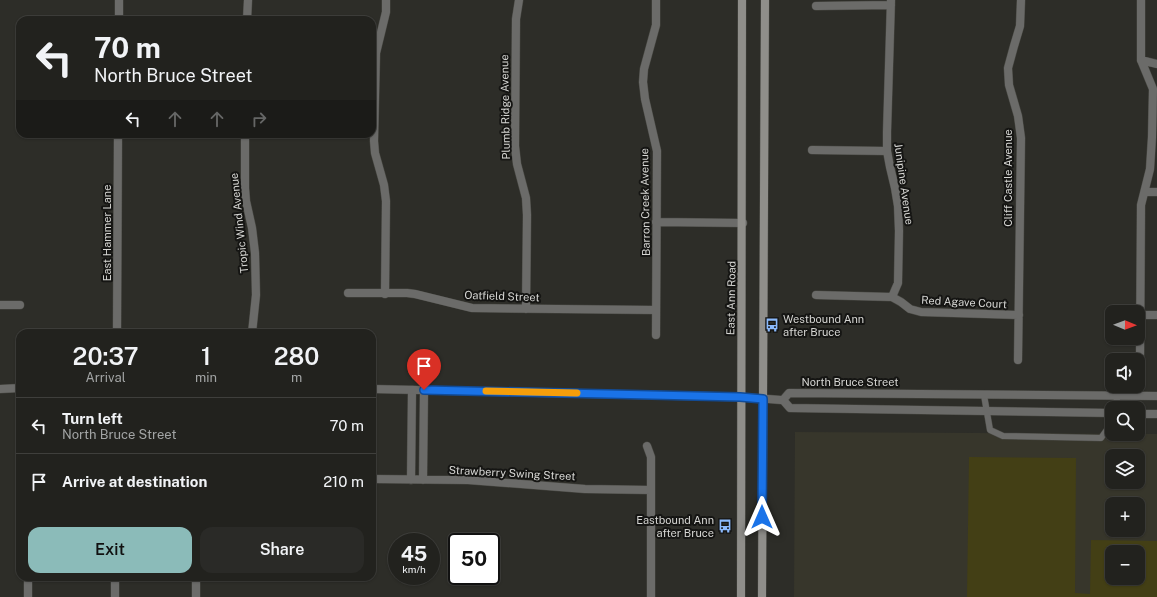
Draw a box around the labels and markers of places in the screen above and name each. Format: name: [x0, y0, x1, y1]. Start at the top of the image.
place label: Westbound Ann after Bruce: [783, 313, 864, 338]
bus stop icon: Westbound Ann after Bruce: [764, 317, 780, 333]
pin: [407, 349, 441, 390]
place label: Eastbound Ann after Bruce: [636, 514, 714, 539]
bus stop icon: Eastbound Ann after Bruce: [717, 518, 733, 534]

